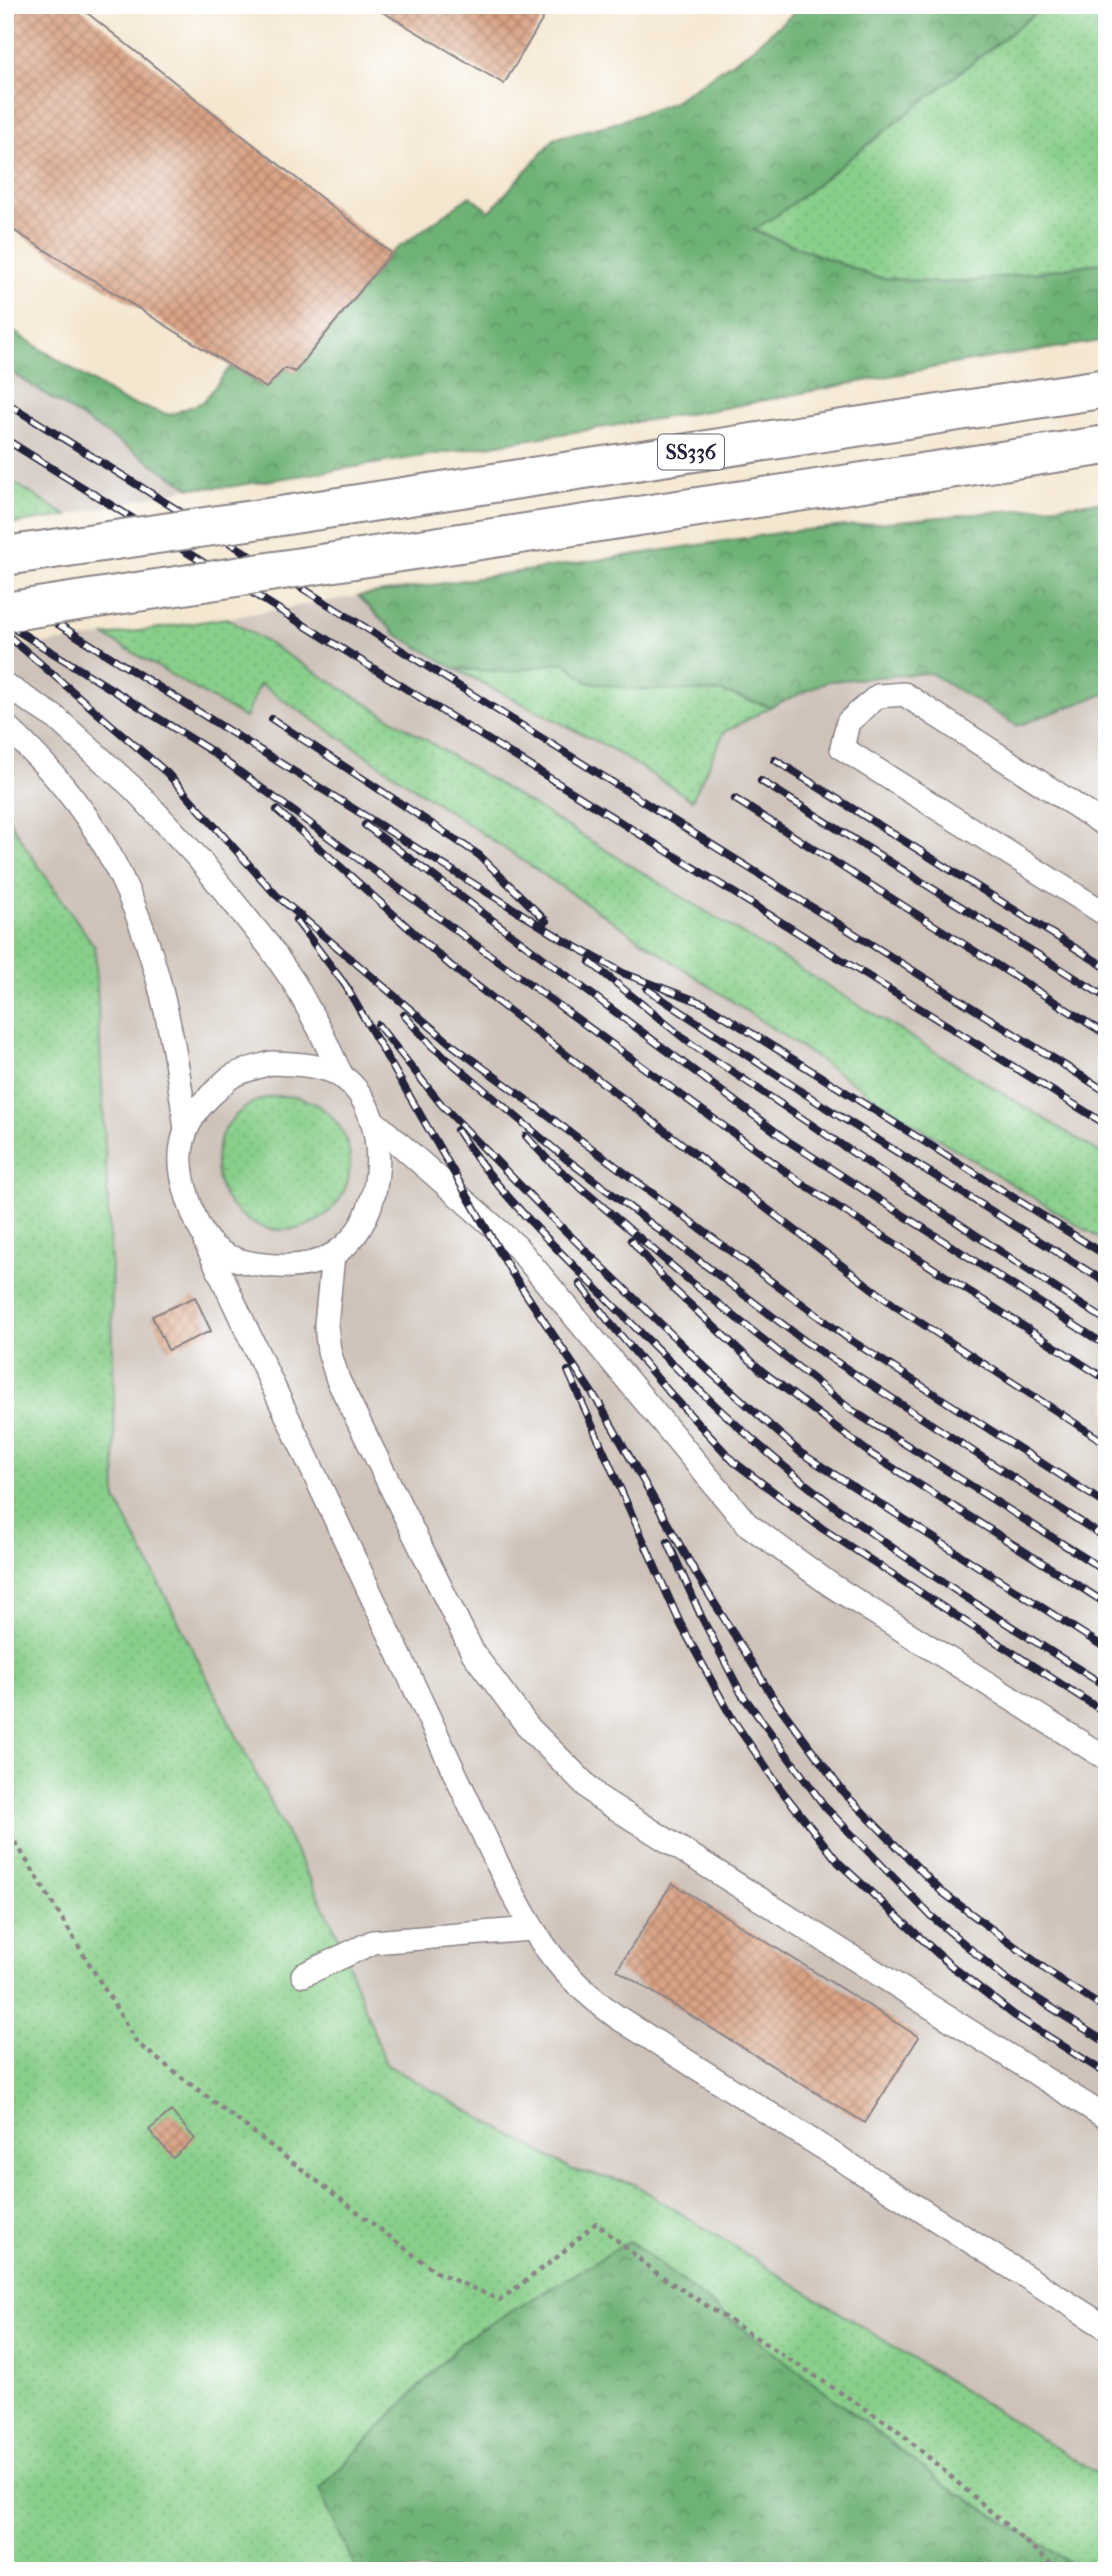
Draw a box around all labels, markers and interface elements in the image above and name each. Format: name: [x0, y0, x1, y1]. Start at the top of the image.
road number: SS336: [658, 434, 724, 470]

